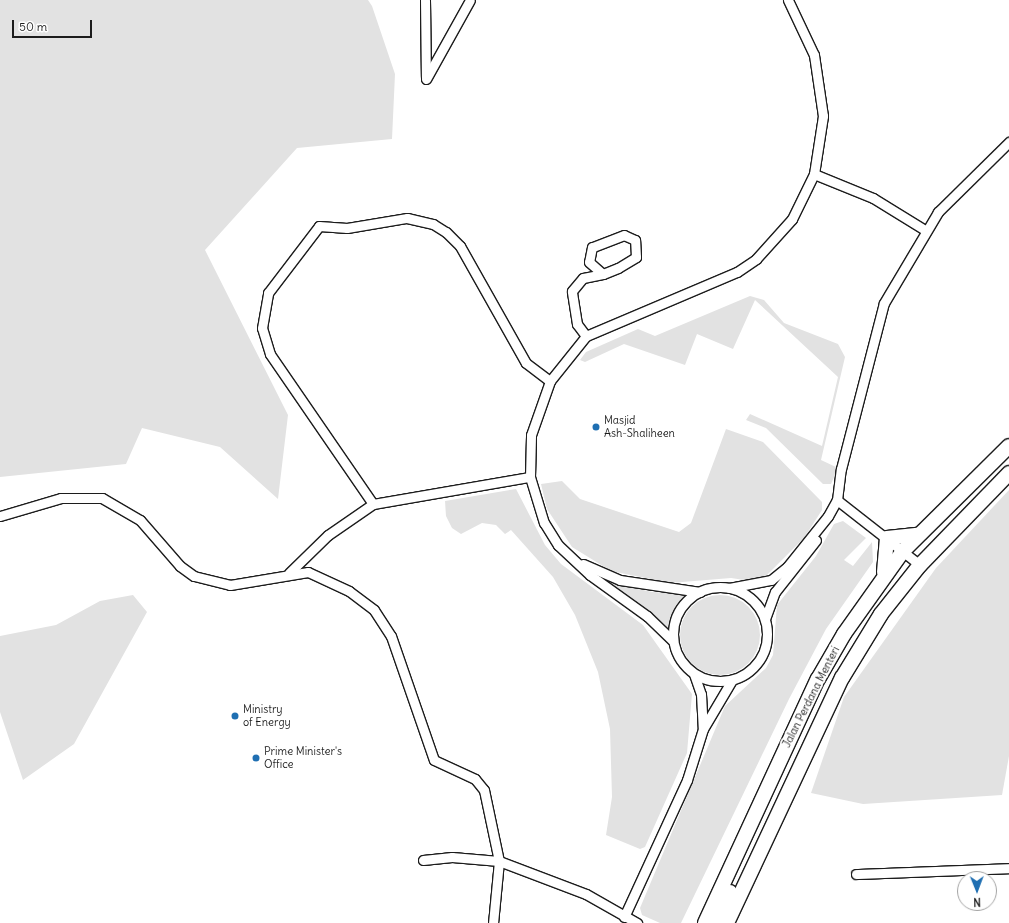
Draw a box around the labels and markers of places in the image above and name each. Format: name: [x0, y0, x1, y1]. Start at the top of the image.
place label: Masjid Ash-Shaliheen: [604, 414, 675, 440]
marker: Masjid Ash-Shaliheen: [591, 422, 601, 432]
place label: Ministry of Energy: [243, 703, 291, 729]
marker: Ministry of Energy: [230, 711, 240, 721]
place label: Prime Minister's Office: [264, 745, 342, 771]
marker: Prime Minister's Office: [251, 753, 261, 763]

